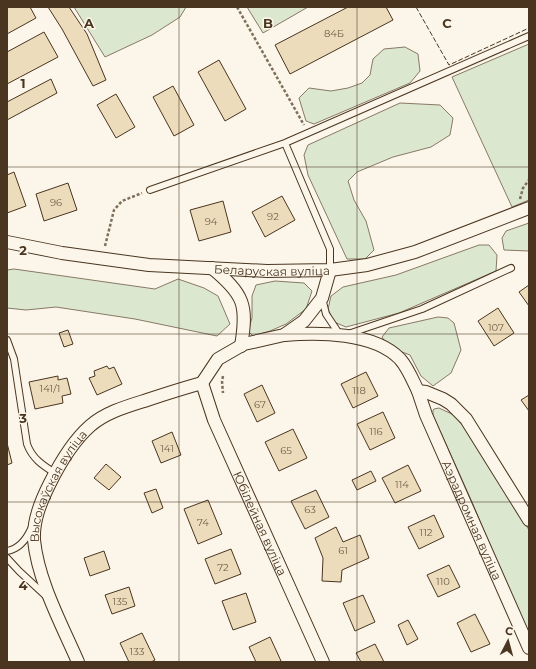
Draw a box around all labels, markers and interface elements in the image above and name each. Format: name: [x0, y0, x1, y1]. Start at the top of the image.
text: A: [83, 15, 95, 31]
text: B: [263, 15, 273, 31]
text: C: [442, 15, 452, 31]
house number: 84Б: [324, 27, 344, 40]
text: 1: [20, 75, 26, 91]
house number: 96: [50, 196, 62, 209]
house number: 92: [267, 210, 279, 223]
house number: 94: [205, 215, 218, 228]
text: 2: [19, 242, 27, 258]
street label: Беларуская вуліца: [214, 261, 330, 279]
house number: 107: [488, 321, 504, 334]
house number: 141/1: [40, 382, 60, 395]
house number: 118: [352, 384, 366, 397]
house number: 67: [254, 398, 266, 411]
text: 3: [18, 410, 27, 426]
house number: 116: [369, 425, 383, 438]
street label: Высокаўская вуліца: [26, 426, 90, 542]
house number: 141: [160, 442, 174, 455]
house number: 65: [280, 444, 292, 457]
street label: Аэрадромная вуліца: [439, 458, 505, 582]
street label: Юбілейная вуліца: [230, 469, 290, 578]
house number: 114: [395, 478, 409, 491]
house number: 63: [304, 503, 316, 516]
house number: 74: [197, 516, 209, 529]
house number: 112: [420, 526, 433, 539]
house number: 61: [338, 544, 348, 557]
house number: 72: [217, 561, 229, 574]
house number: 110: [436, 575, 450, 588]
text: 4: [19, 577, 28, 593]
house number: 135: [113, 595, 128, 608]
north arrow: [488, 621, 528, 661]
text: С: [504, 624, 514, 638]
house number: 133: [130, 645, 145, 658]

